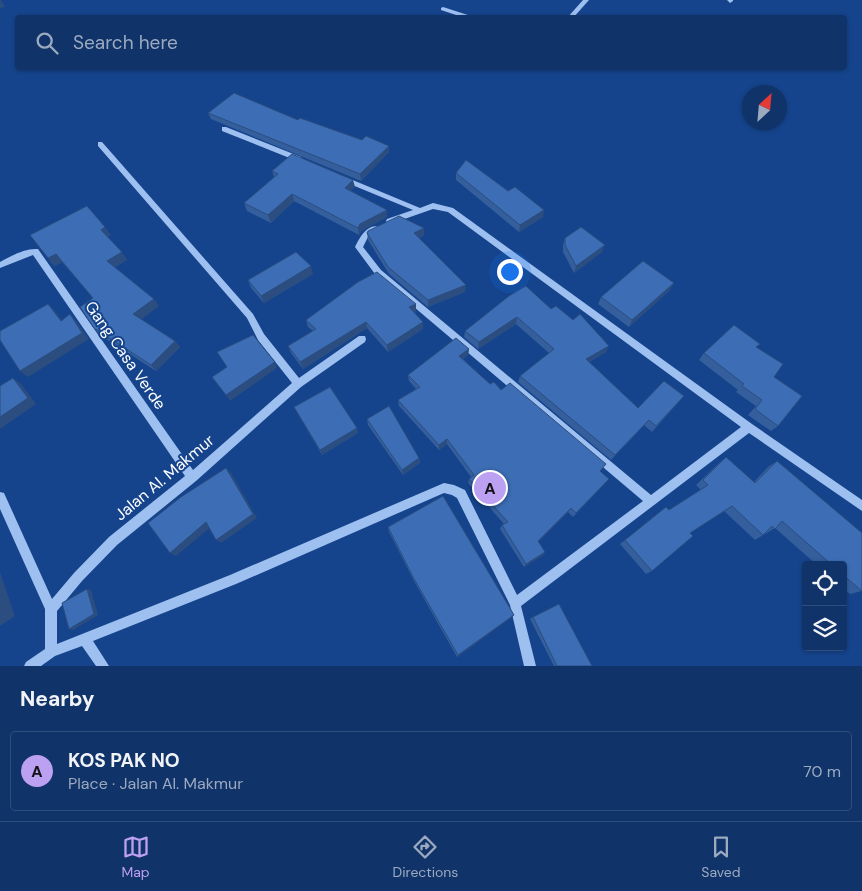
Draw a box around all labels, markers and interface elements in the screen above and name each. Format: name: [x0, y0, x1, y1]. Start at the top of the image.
search box: [15, 15, 847, 70]
icon: search: [33, 29, 61, 57]
text: Search here: [73, 30, 178, 55]
north arrow: [742, 85, 787, 130]
your location: [497, 259, 523, 285]
street label: Gang Casa Verde: [80, 297, 171, 414]
street label: Jalan Al. Makmur: [110, 430, 218, 525]
pin: A: [474, 469, 506, 507]
map controls: [802, 561, 847, 651]
button: locate: [802, 561, 847, 606]
button: layers: [802, 606, 847, 651]
text: Nearby: [20, 685, 94, 713]
text: KOS PAK NO: [68, 748, 180, 773]
text: A: [31, 761, 43, 782]
text: 70 m: [803, 761, 841, 782]
text: Place · Jalan Al. Makmur: [68, 773, 243, 794]
tab: Map: [121, 833, 150, 881]
tab: Directions: [393, 833, 458, 881]
tab: Saved: [701, 833, 741, 881]

